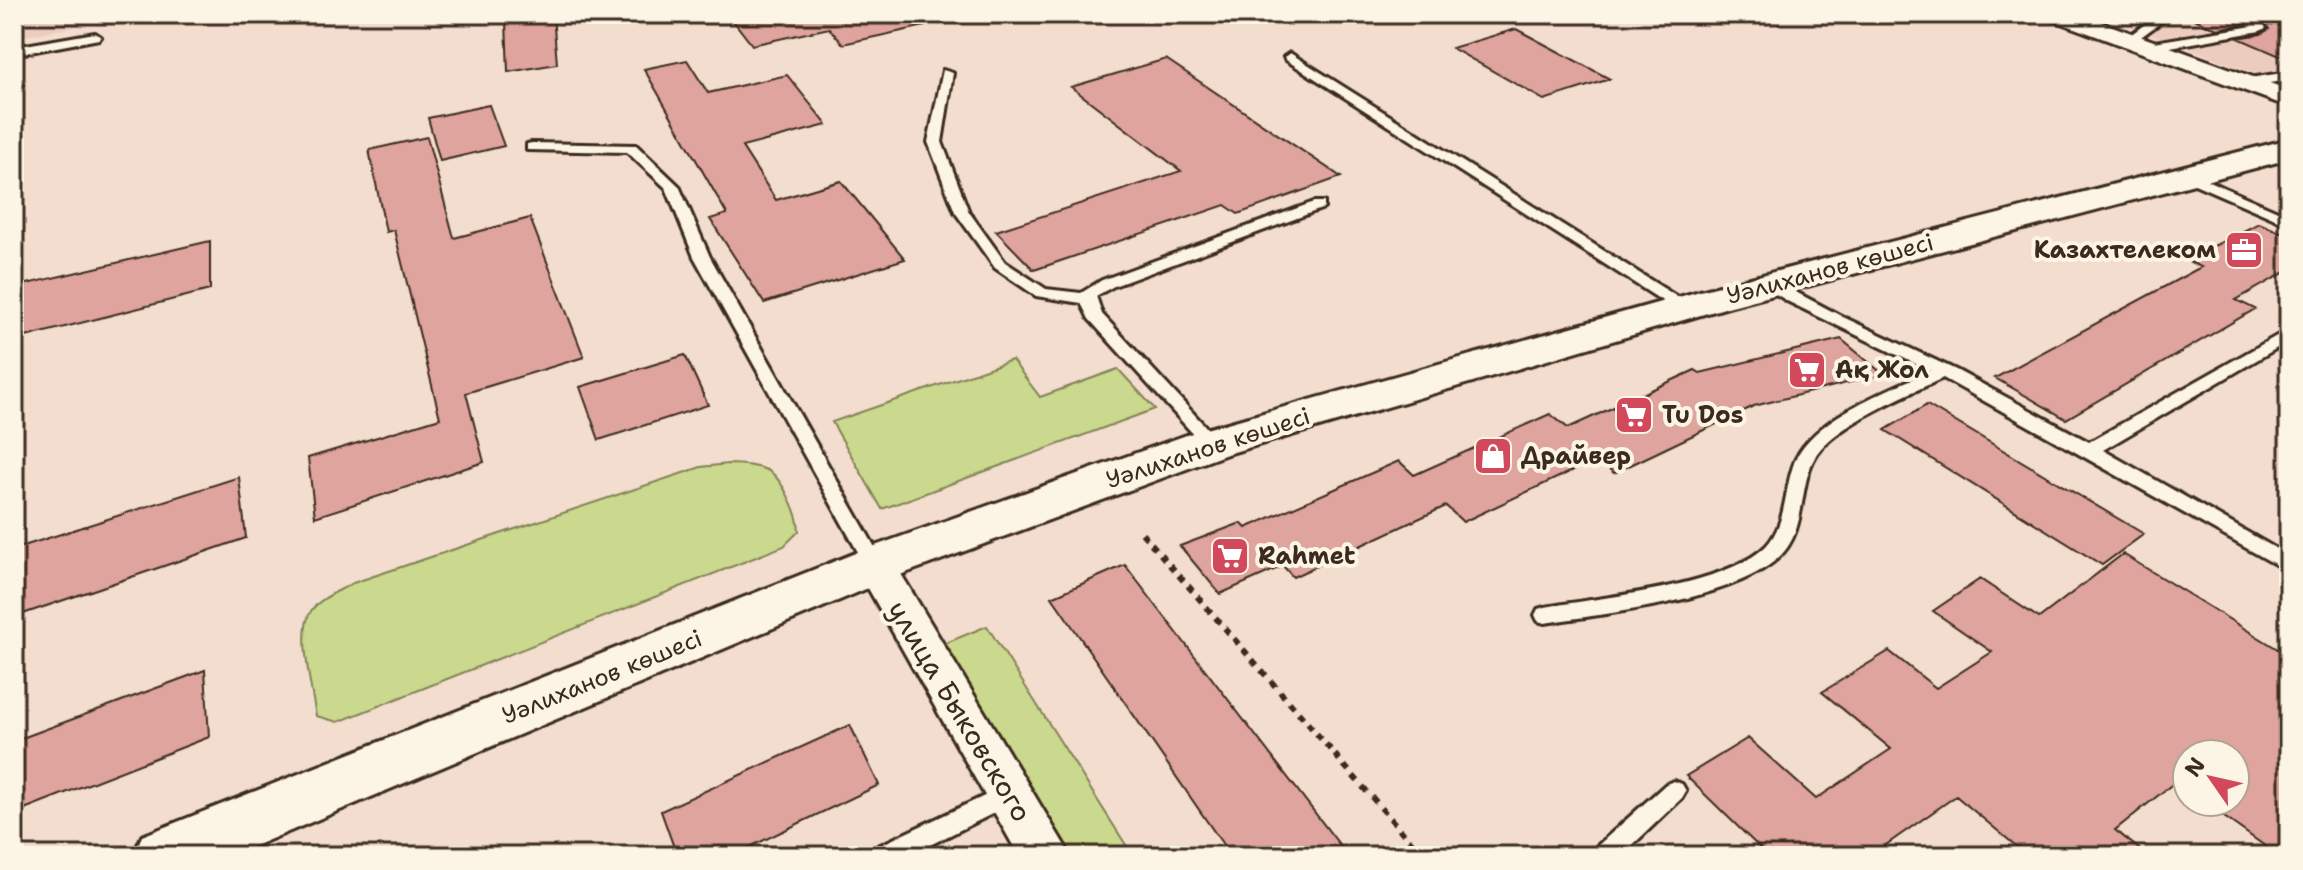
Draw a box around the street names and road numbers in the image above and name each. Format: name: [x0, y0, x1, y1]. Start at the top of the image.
street label: Уәлиханов көшесі: [1723, 226, 1937, 312]
street label: Уәлиханов көшесі: [1102, 400, 1314, 496]
street label: улица Быковского: [879, 593, 1041, 829]
street label: Уәлиханов көшесі: [497, 622, 707, 732]

